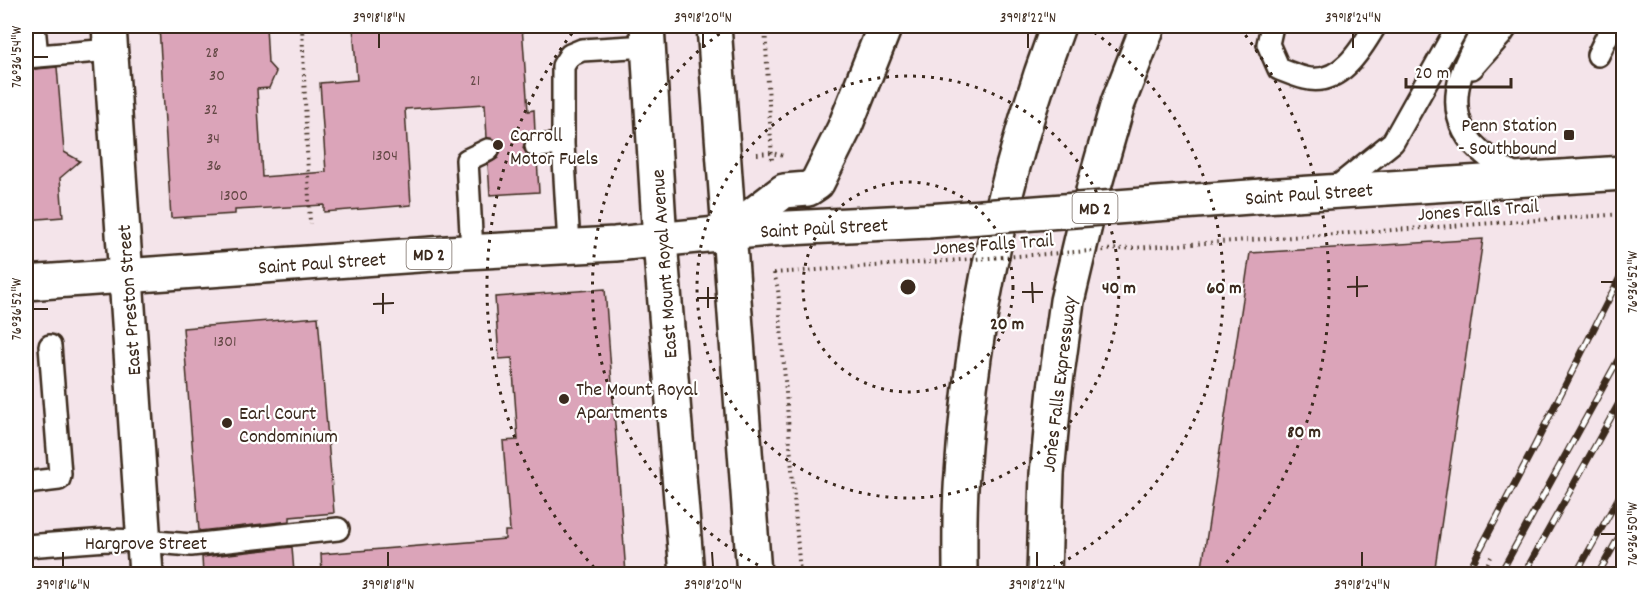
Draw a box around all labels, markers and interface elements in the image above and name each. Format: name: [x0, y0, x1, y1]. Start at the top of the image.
text: 39°18'18"N: [353, 8, 405, 30]
text: 39°18'20"N: [674, 8, 732, 30]
text: 39°18'22"N: [1000, 8, 1056, 30]
text: 39°18'24"N: [1325, 8, 1381, 30]
text: 76°36'54"W: [7, 26, 29, 88]
house number: 28: [205, 42, 219, 65]
scale bar: [1406, 51, 1511, 89]
text: 20 m: [1415, 62, 1449, 87]
house number: 30: [209, 65, 225, 88]
house number: 21: [470, 70, 480, 93]
house number: 32: [204, 99, 218, 122]
place label: Penn Station - Southbound: [1458, 113, 1557, 164]
place label: Carroll Motor Fuels: [510, 123, 598, 174]
house number: 34: [206, 128, 220, 151]
marker: Penn Station - Southbound: [1562, 128, 1576, 142]
marker: Carroll Motor Fuels: [491, 138, 505, 152]
house number: 1304: [372, 145, 398, 168]
house number: 36: [207, 155, 222, 178]
street label: East Mount Royal Avenue: [645, 168, 687, 359]
street label: Saint Paul Street: [1244, 178, 1374, 214]
house number: 1300: [220, 185, 248, 208]
road number: MD 2: [1072, 193, 1118, 223]
street label: Jones Falls Trail: [1417, 194, 1540, 230]
street label: Saint Paul Street: [759, 213, 889, 247]
street label: East Preston Street: [112, 223, 150, 376]
street label: Jones Falls Trail: [932, 228, 1055, 264]
road number: MD 2: [406, 239, 452, 269]
street label: Saint Paul Street: [257, 247, 387, 283]
text: 76°36'52"W: [1623, 250, 1645, 313]
text: 76°36'52"W: [7, 277, 29, 340]
centre of rings: [898, 277, 918, 297]
text: 40 m: [1102, 277, 1136, 302]
text: 60 m: [1206, 277, 1242, 302]
street label: Jones Falls Expressway: [1036, 294, 1086, 474]
text: 20 m: [990, 313, 1024, 338]
house number: 1301: [214, 331, 236, 354]
place label: The Mount Royal Apartments: [576, 377, 698, 428]
marker: The Mount Royal Apartments: [557, 392, 571, 406]
place label: Earl Court Condominium: [239, 401, 338, 452]
marker: Earl Court Condominium: [220, 416, 234, 430]
text: 80 m: [1287, 421, 1321, 446]
text: 76°36'50"W: [1623, 502, 1645, 566]
street label: Hargrove Street: [85, 531, 207, 559]
text: 39°18'16"N: [36, 575, 90, 597]
text: 39°18'18"N: [362, 575, 414, 597]
text: 39°18'20"N: [684, 575, 742, 597]
text: 39°18'22"N: [1009, 575, 1065, 597]
text: 39°18'24"N: [1334, 575, 1390, 597]

